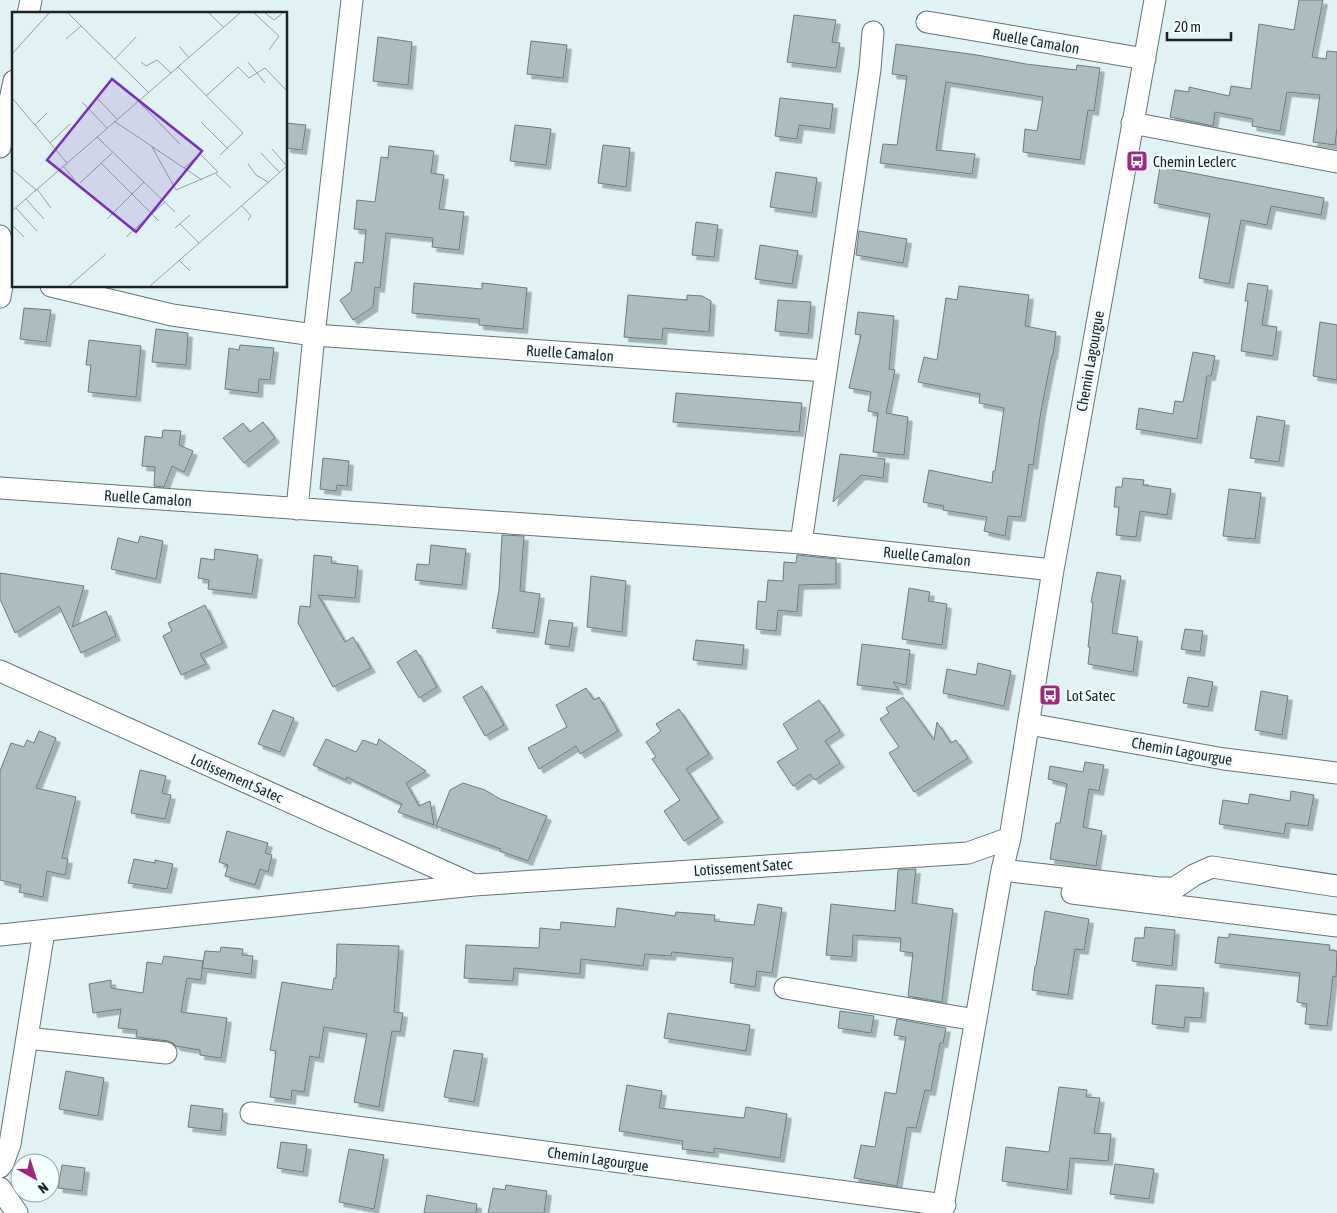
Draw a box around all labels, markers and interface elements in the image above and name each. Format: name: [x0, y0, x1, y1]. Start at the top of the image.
scale bar: [1167, 10, 1231, 42]
inset map: [12, 12, 288, 288]
text: 20 m: [1174, 18, 1201, 35]
street label: Ruelle Camalon: [991, 25, 1081, 57]
bus stop icon: Chemin Leclerc: [1125, 149, 1149, 173]
place label: Chemin Leclerc: [1153, 153, 1237, 170]
street label: Chemin Lagourgue: [1073, 309, 1107, 413]
street label: Ruelle Camalon: [526, 341, 614, 365]
street label: Ruelle Camalon: [104, 486, 192, 510]
street label: Ruelle Camalon: [882, 543, 972, 569]
bus stop icon: Lot Satec: [1038, 683, 1062, 707]
place label: Lot Satec: [1066, 687, 1115, 704]
street label: Chemin Lagourgue: [1130, 734, 1234, 768]
street label: Lotissement Satec: [188, 750, 286, 806]
street label: Lotissement Satec: [693, 855, 793, 879]
street label: Chemin Lagourgue: [546, 1143, 650, 1175]
north arrow: [10, 1153, 60, 1203]
text: N: [35, 1179, 51, 1197]

